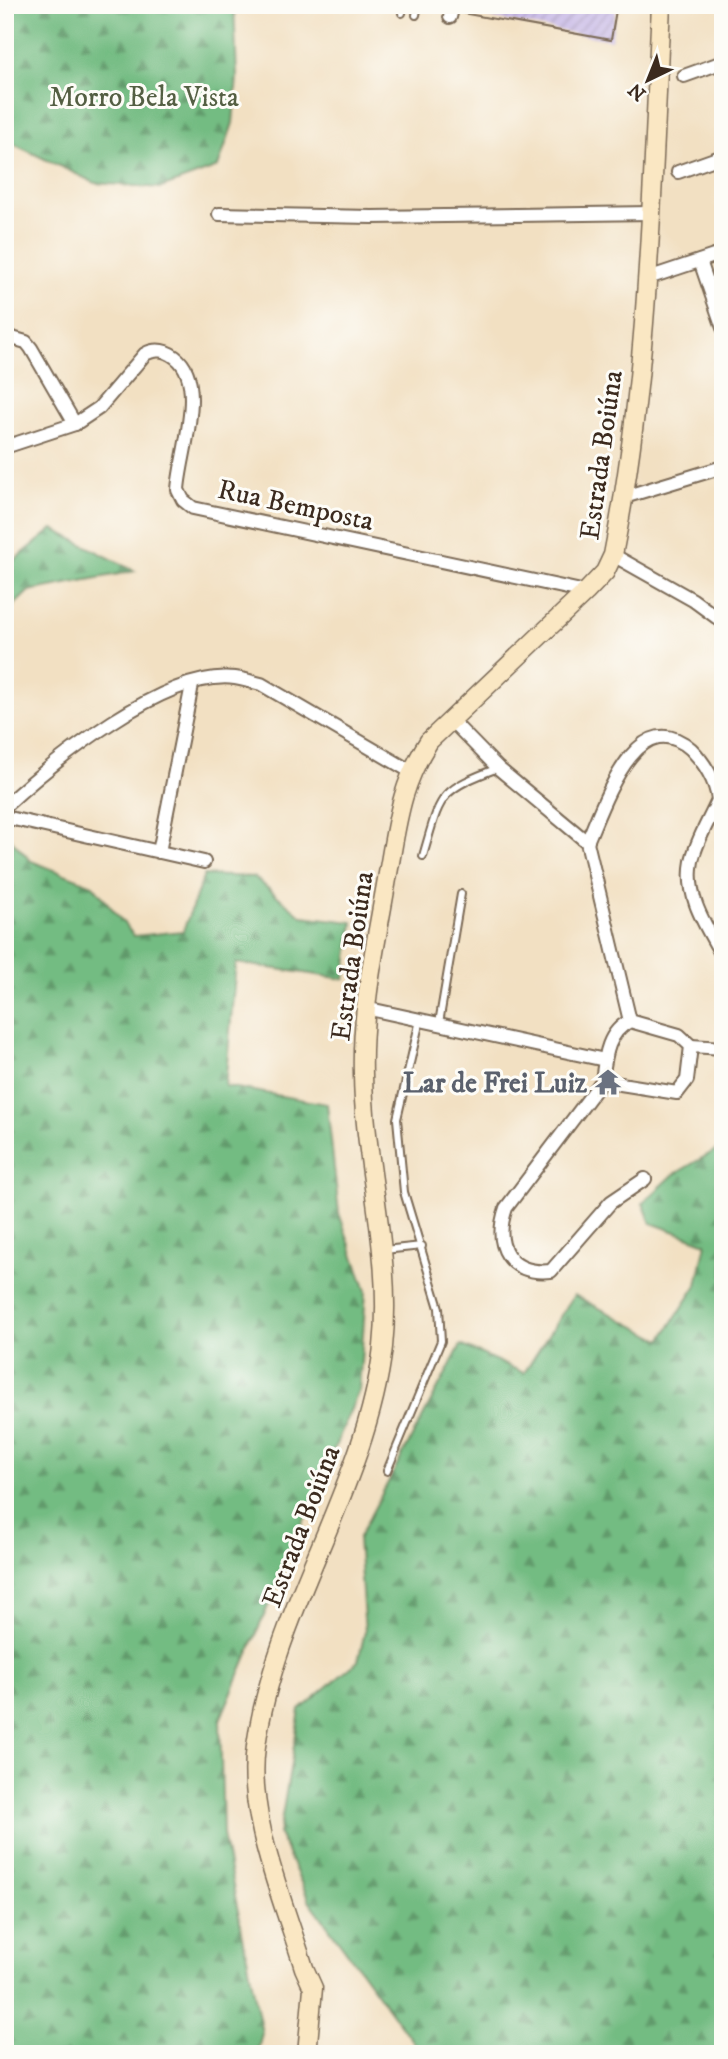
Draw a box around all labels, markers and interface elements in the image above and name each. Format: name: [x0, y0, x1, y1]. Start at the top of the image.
north arrow: [612, 46, 682, 116]
text: N: [624, 77, 651, 105]
park label: Morro Bela Vista: [49, 80, 239, 115]
street label: Estrada Boiúna: [572, 368, 631, 542]
street label: Rua Bemposta: [215, 472, 377, 539]
street label: Estrada Boiúna: [323, 869, 382, 1043]
place label: Lar de Frei Luiz: [403, 1066, 588, 1101]
temple icon: Lar de Frei Luiz: [593, 1067, 623, 1097]
street label: Estrada Boiúna: [254, 1440, 348, 1613]

